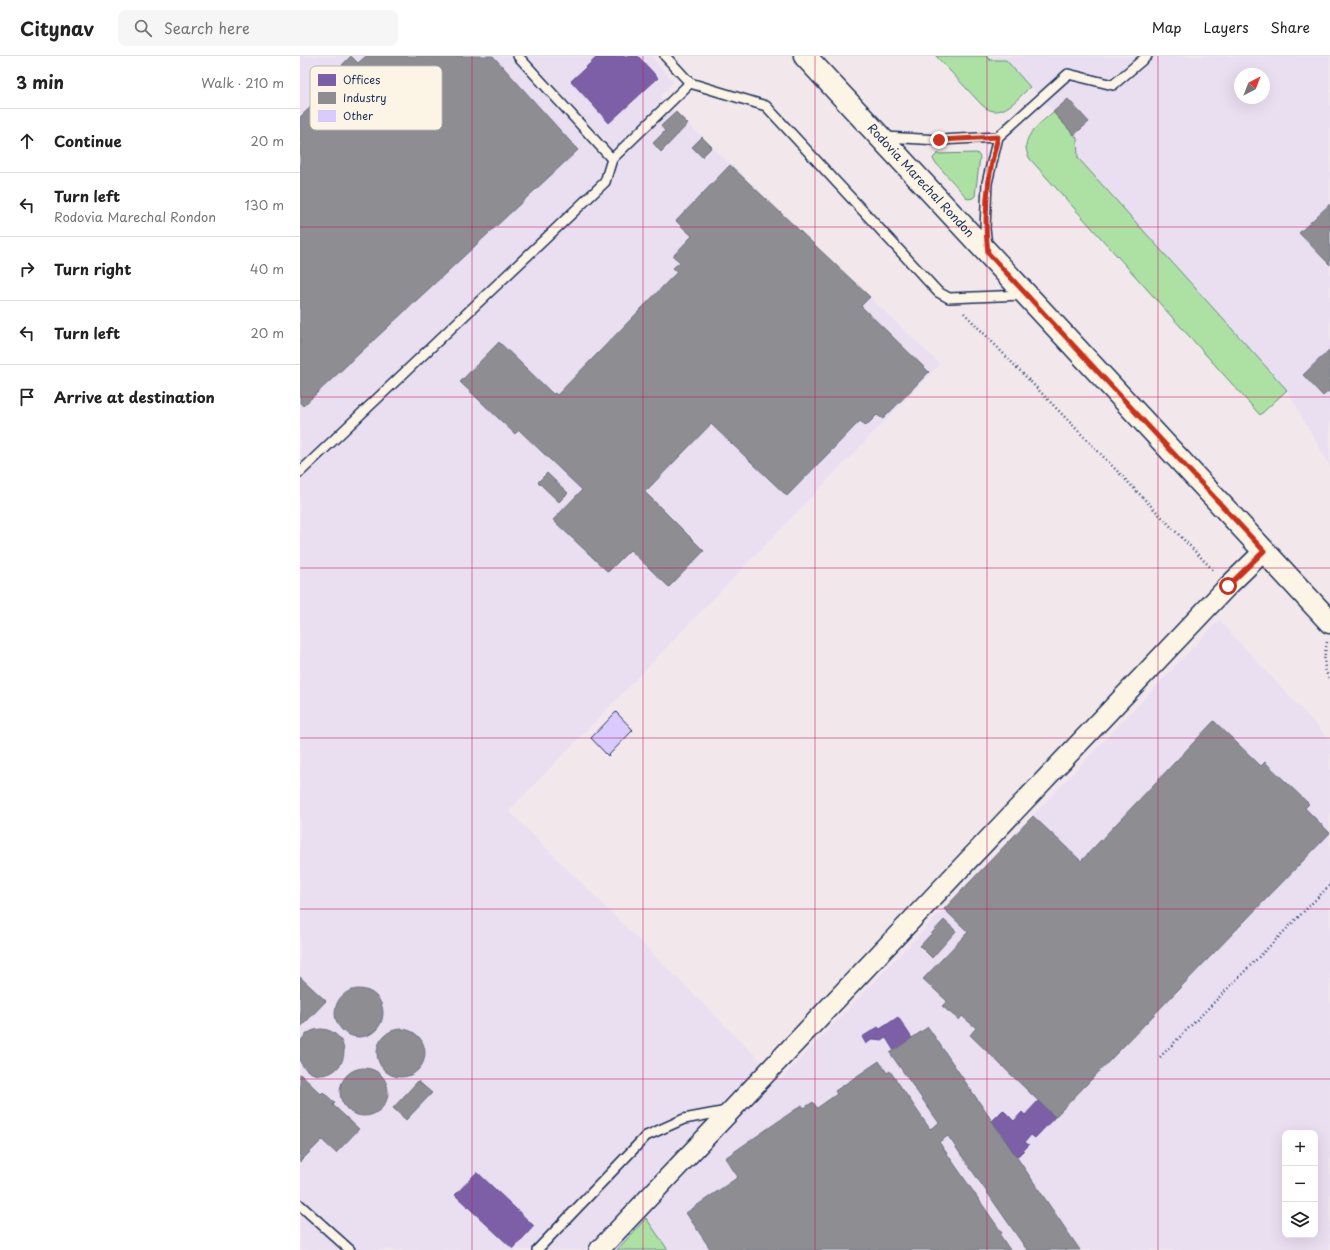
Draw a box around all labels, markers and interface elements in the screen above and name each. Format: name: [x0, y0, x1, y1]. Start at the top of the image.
search box: [118, 10, 398, 46]
text: Citynav: [20, 14, 94, 42]
text: Search here: [164, 16, 250, 39]
icon: search: [132, 17, 154, 39]
text: Map: [1152, 17, 1182, 38]
text: Layers: [1204, 17, 1249, 38]
text: Share: [1271, 17, 1310, 38]
legend: [310, 66, 442, 130]
north arrow: [1234, 68, 1270, 104]
text: 3 min: [16, 69, 64, 95]
text: Offices: [343, 71, 380, 88]
text: Walk · 210 m: [201, 73, 284, 92]
text: Industry: [343, 89, 387, 106]
text: Other: [343, 107, 374, 124]
street label: Rodovia Marechal Rondon: [864, 119, 979, 241]
text: Continue: [54, 129, 122, 152]
icon: ahead: [16, 130, 38, 152]
text: 20 m: [250, 131, 284, 150]
route end: [930, 131, 948, 149]
text: Turn left: [54, 184, 120, 207]
icon: left: [16, 194, 38, 216]
text: 130 m: [245, 195, 284, 214]
text: Rodovia Marechal Rondon: [54, 207, 216, 226]
text: Turn right: [54, 257, 131, 280]
icon: right: [16, 258, 38, 280]
text: 40 m: [250, 259, 284, 278]
text: Turn left: [54, 321, 120, 344]
icon: left: [16, 322, 38, 344]
text: 20 m: [250, 323, 284, 342]
text: Arrive at destination: [54, 385, 215, 408]
icon: arrive: [16, 386, 38, 408]
route start: [1219, 577, 1237, 595]
map controls: [1282, 1130, 1318, 1238]
button: +: [1282, 1130, 1318, 1166]
button: −: [1282, 1166, 1318, 1202]
button: layers: [1282, 1202, 1318, 1238]

